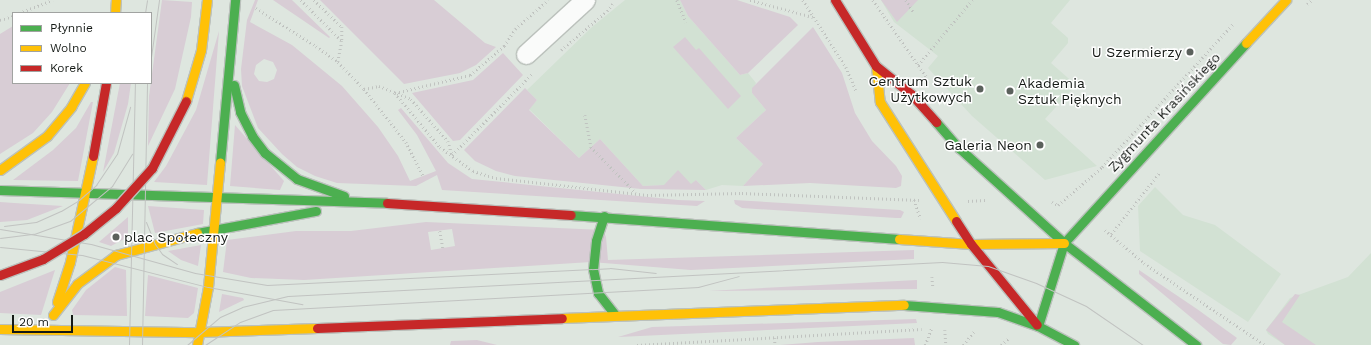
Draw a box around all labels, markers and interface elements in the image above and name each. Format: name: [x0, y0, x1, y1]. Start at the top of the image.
legend: [12, 12, 152, 84]
text: Płynnie: [50, 21, 93, 35]
text: Wolno: [50, 41, 87, 55]
place label: U Szermierzy: [1092, 44, 1182, 60]
marker: U Szermierzy: [1185, 47, 1195, 57]
street label: Zygmunta Krasińskiego: [1104, 49, 1224, 175]
text: Korek: [50, 61, 83, 75]
place label: Centrum Sztuk Użytkowych: [869, 73, 972, 106]
place label: Akademia Sztuk Pięknych: [1018, 75, 1122, 108]
marker: Centrum Sztuk Użytkowych: [975, 84, 985, 94]
marker: Akademia Sztuk Pięknych: [1005, 86, 1015, 96]
place label: Galeria Neon: [944, 137, 1032, 153]
marker: Galeria Neon: [1035, 140, 1045, 150]
place label: plac Społeczny: [124, 229, 228, 245]
marker: plac Społeczny: [111, 232, 121, 242]
scale bar: [14, 307, 75, 333]
text: 20 m: [19, 315, 49, 329]

